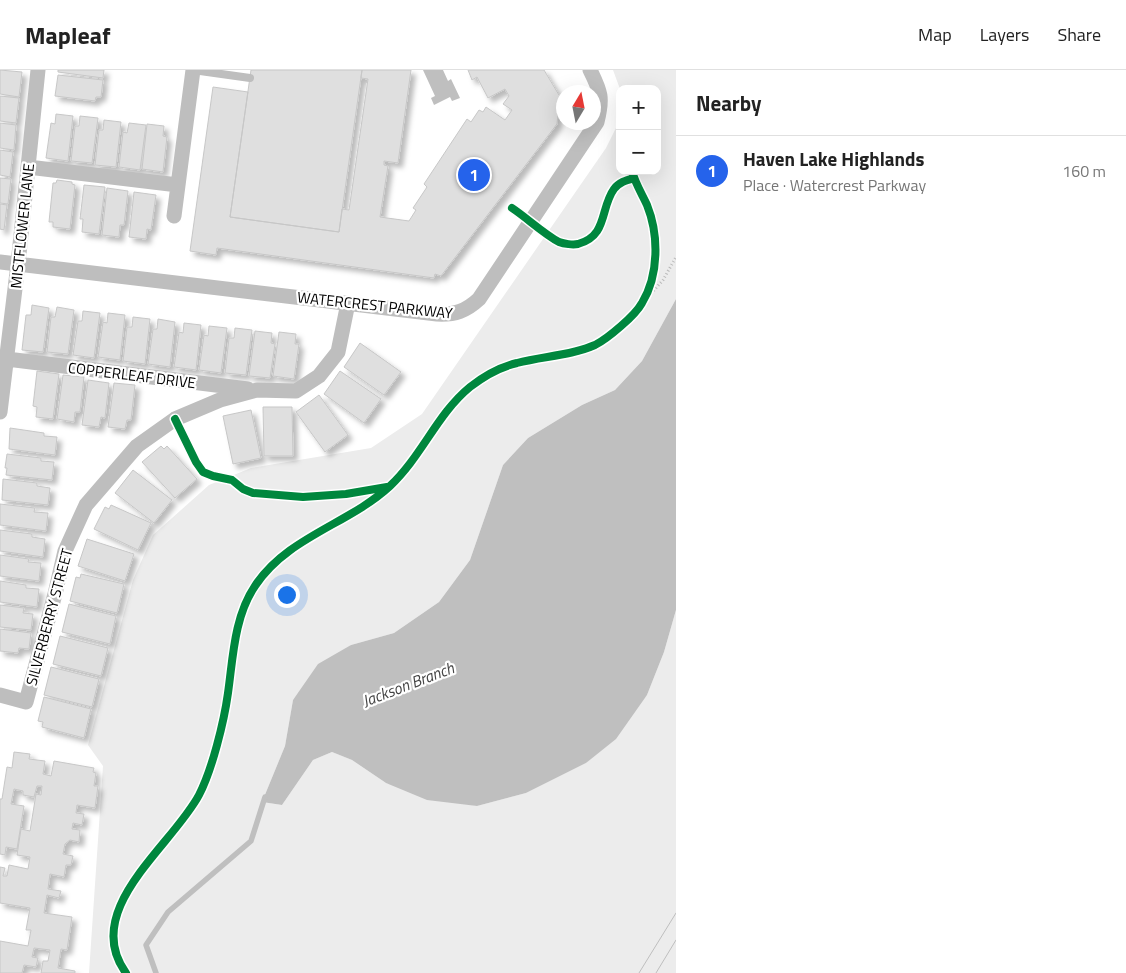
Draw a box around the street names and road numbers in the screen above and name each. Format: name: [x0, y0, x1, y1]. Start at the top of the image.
street label: MISTFLOWER LANE: [4, 162, 40, 290]
street label: WATERCREST PARKWAY: [296, 285, 454, 325]
street label: COPPERLEAF DRIVE: [67, 356, 197, 394]
street label: SILVERBERRY STREET: [20, 546, 78, 688]

